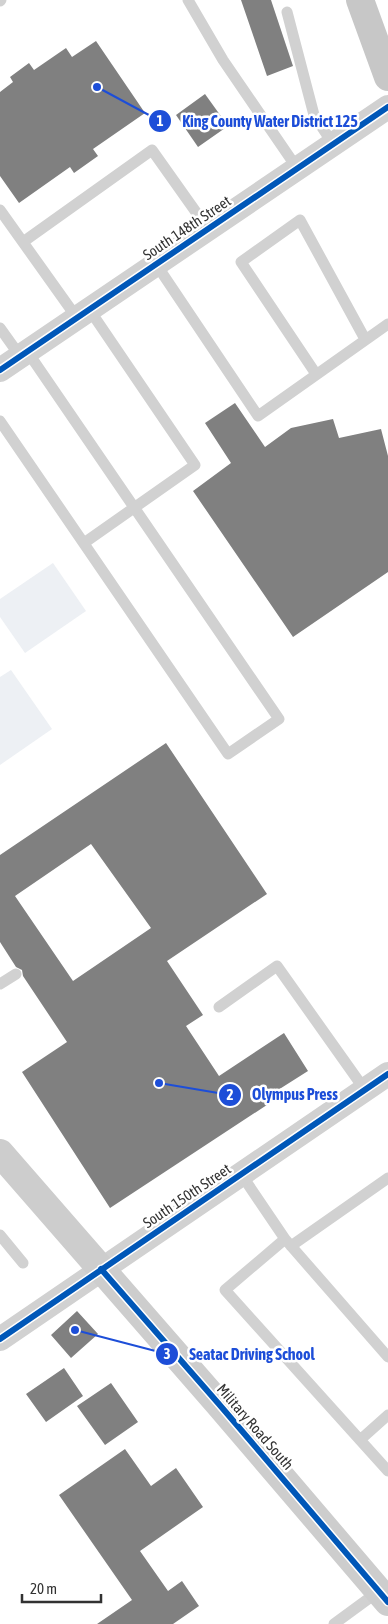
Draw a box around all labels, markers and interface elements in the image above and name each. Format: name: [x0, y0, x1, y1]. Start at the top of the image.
callout: King County Water District 125: [147, 106, 368, 137]
text: 1: [156, 112, 164, 129]
text: King County Water District 125: [182, 112, 358, 130]
street label: South 148th Street: [140, 192, 234, 263]
callout: Olympus Press: [217, 1079, 348, 1110]
text: Olympus Press: [252, 1085, 338, 1103]
text: 2: [226, 1086, 234, 1103]
street label: South 150th Street: [140, 1160, 234, 1231]
callout: Seatac Driving School: [154, 1339, 325, 1370]
text: 3: [163, 1345, 171, 1362]
text: Seatac Driving School: [189, 1345, 316, 1363]
street label: Military Road South: [214, 1380, 297, 1473]
scale bar: [22, 1572, 101, 1604]
text: 20 m: [30, 1580, 57, 1597]

